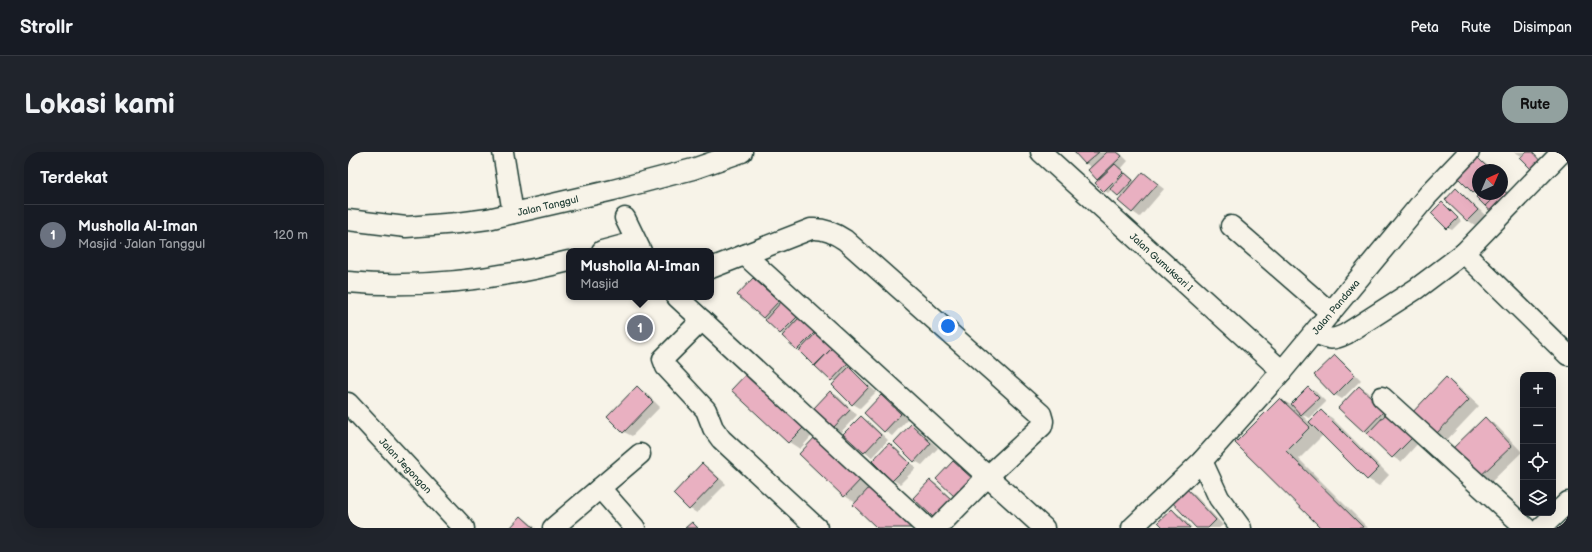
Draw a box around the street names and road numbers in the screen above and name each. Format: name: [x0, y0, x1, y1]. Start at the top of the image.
street label: Jalan Tanggul: [516, 193, 579, 219]
street label: Jalan Gumuksari I: [1127, 231, 1195, 294]
street label: Jalan Pandawa: [1310, 277, 1363, 337]
street label: Jalan Jegongan: [376, 436, 434, 497]

